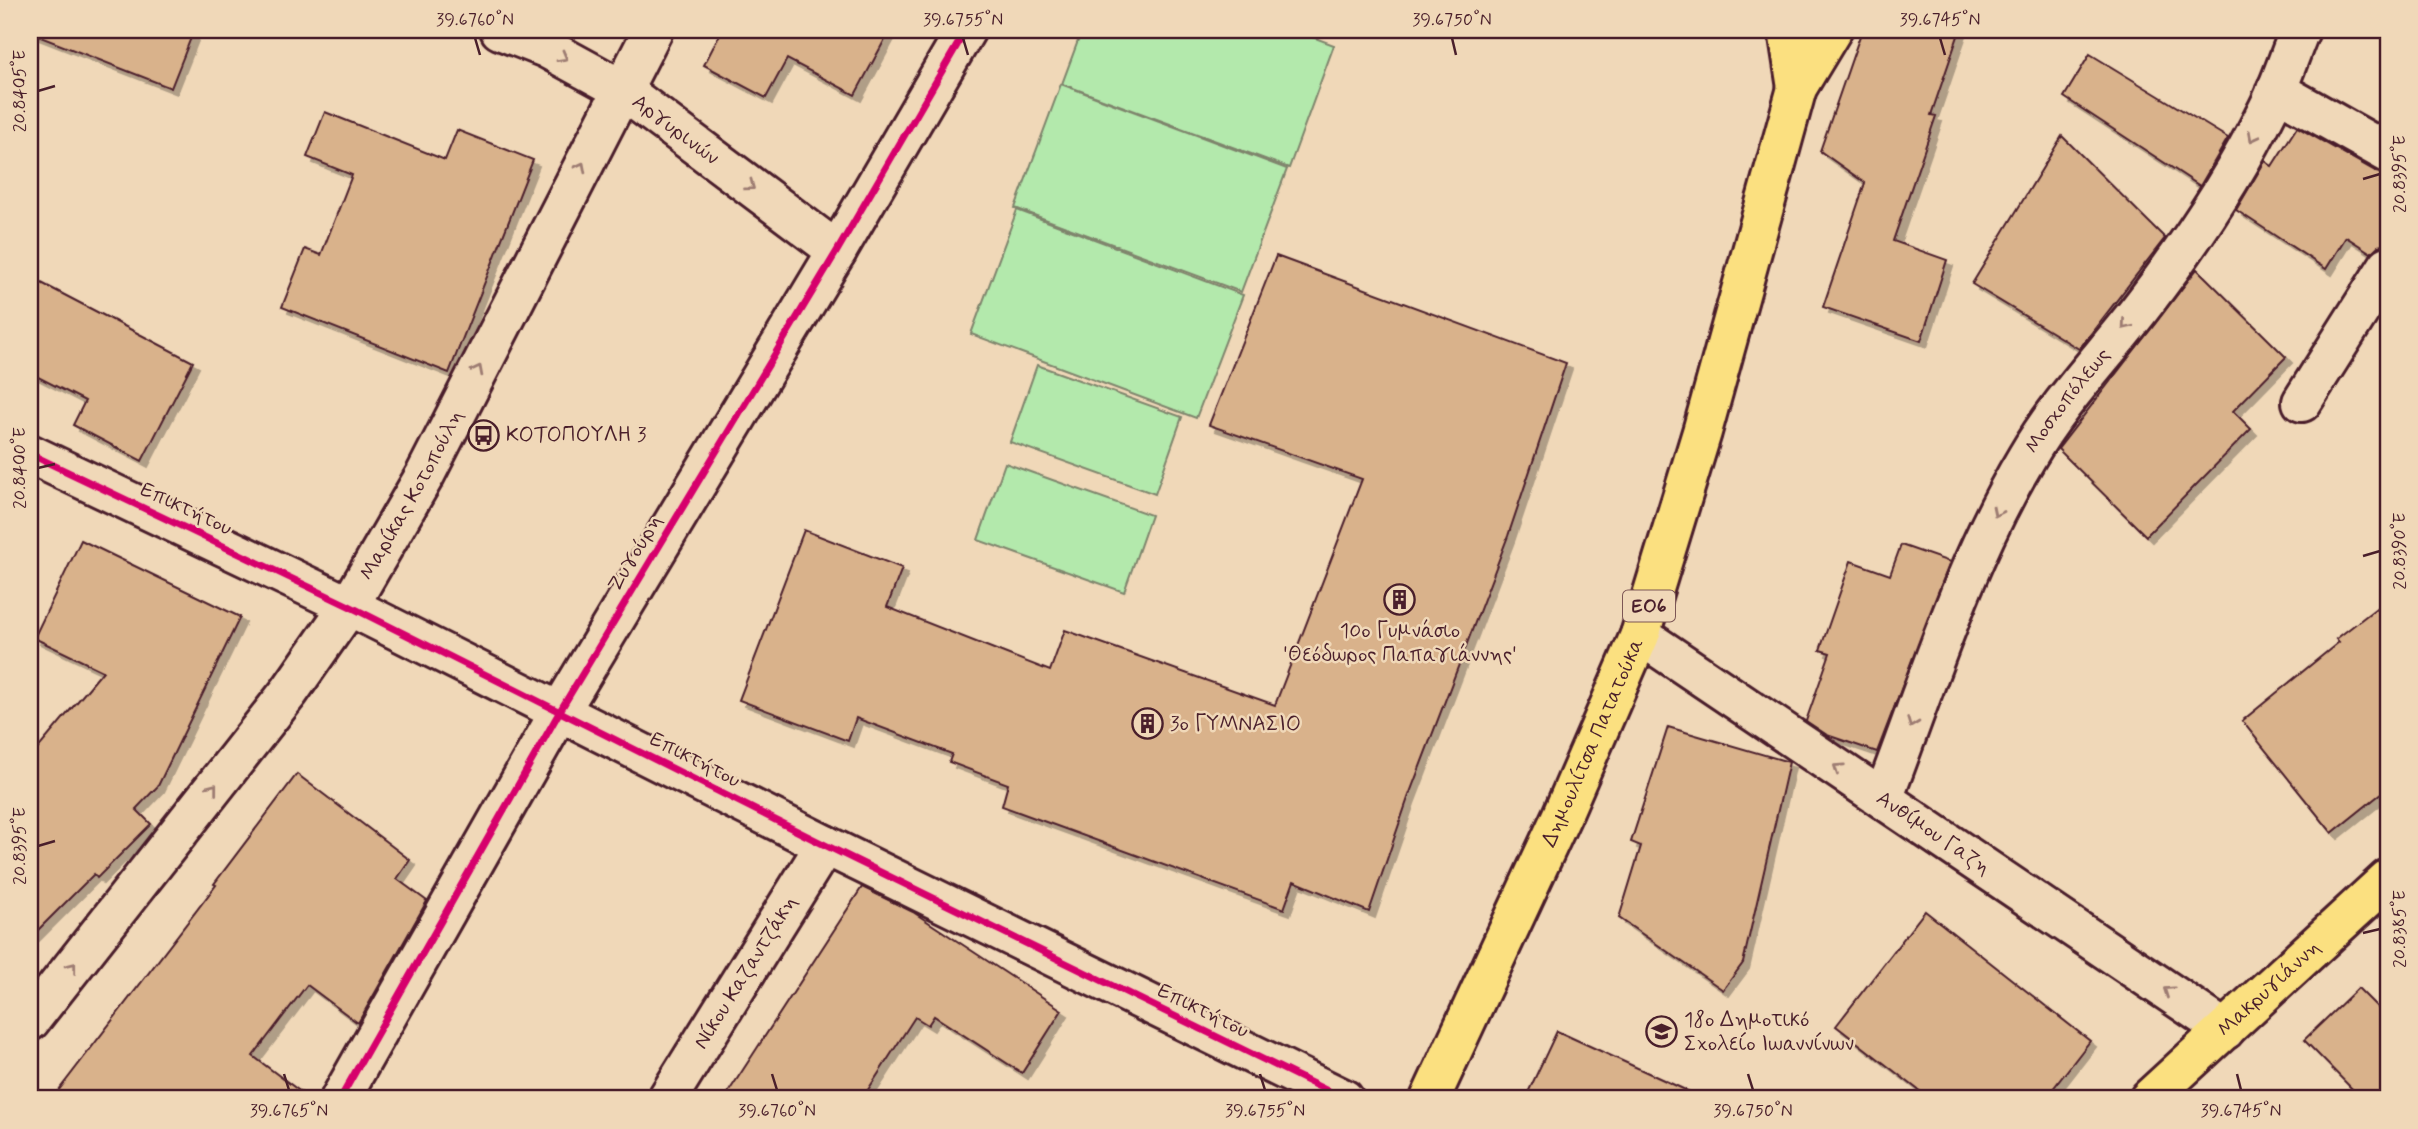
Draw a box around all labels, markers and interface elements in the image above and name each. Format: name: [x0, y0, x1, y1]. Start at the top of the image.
text: 39.6760°N: [436, 8, 514, 32]
text: 39.6755°N: [923, 8, 1003, 32]
text: 39.6750°N: [1412, 8, 1492, 32]
text: 39.6745°N: [1900, 8, 1980, 32]
one-way arrow: [555, 49, 568, 62]
text: 20.8405°E: [8, 50, 32, 132]
street label: Αργυρινών: [626, 88, 725, 172]
one-way arrow: [2248, 130, 2261, 142]
text: 20.8395°E: [2388, 135, 2412, 213]
one-way arrow: [573, 162, 587, 174]
one-way arrow: [742, 178, 754, 190]
one-way arrow: [2122, 317, 2134, 330]
street label: Μοσχοπόλεως: [2018, 342, 2117, 459]
one-way arrow: [469, 365, 483, 377]
street label: Μαρίκας Κοτοπούλη: [353, 405, 470, 586]
bus stop icon: ΚΟΤΟΠΟΥΛΗ 3: [466, 418, 500, 452]
place label: ΚΟΤΟΠΟΥΛΗ 3: [506, 421, 647, 449]
text: 20.8400°E: [8, 427, 32, 509]
street label: Επικτήτου: [136, 476, 236, 542]
one-way arrow: [1991, 505, 2005, 517]
street label: Ζυγούρη: [601, 509, 669, 597]
text: 20.8390°E: [2388, 512, 2412, 590]
building icon: 10ο Γυμνάσιο 'Θεόδωρος Παπαγιάννης': [1383, 582, 1417, 616]
road number: ΕΟ6: [1623, 590, 1675, 622]
place label: 10ο Γυμνάσιο 'Θεόδωρος Παπαγιάννης': [1283, 617, 1517, 669]
street label: Δημουλίτσα Πατατούκα: [1535, 634, 1651, 852]
building icon: 3ο ΓΥΜΝΑΣΙΟ: [1130, 707, 1164, 741]
place label: 3ο ΓΥΜΝΑΣΙΟ: [1170, 710, 1301, 738]
one-way arrow: [1906, 716, 1920, 728]
street label: Επικτήτου: [645, 725, 745, 795]
one-way arrow: [1833, 764, 1846, 776]
one-way arrow: [204, 784, 217, 796]
street label: Ανθίμου Γαζη: [1871, 785, 1996, 882]
text: 20.8395°E: [8, 807, 32, 885]
street label: Νίκου Καζαντζάκη: [687, 890, 804, 1055]
text: 20.8385°E: [2388, 890, 2412, 968]
street label: Μακρυγιάννη: [2211, 934, 2327, 1043]
one-way arrow: [64, 962, 76, 975]
street label: Επικτήτου: [1153, 977, 1253, 1045]
one-way arrow: [2163, 987, 2176, 999]
place label: 18ο Δημοτικό Σχολείο Ιωαννίνων: [1684, 1006, 1854, 1058]
school or university icon: 18ο Δημοτικό Σχολείο Ιωαννίνων: [1644, 1015, 1678, 1049]
text: 39.6765°N: [250, 1099, 328, 1123]
text: 39.6760°N: [738, 1099, 816, 1123]
text: 39.6755°N: [1225, 1099, 1305, 1123]
text: 39.6750°N: [1713, 1099, 1793, 1123]
text: 39.6745°N: [2201, 1099, 2281, 1123]

